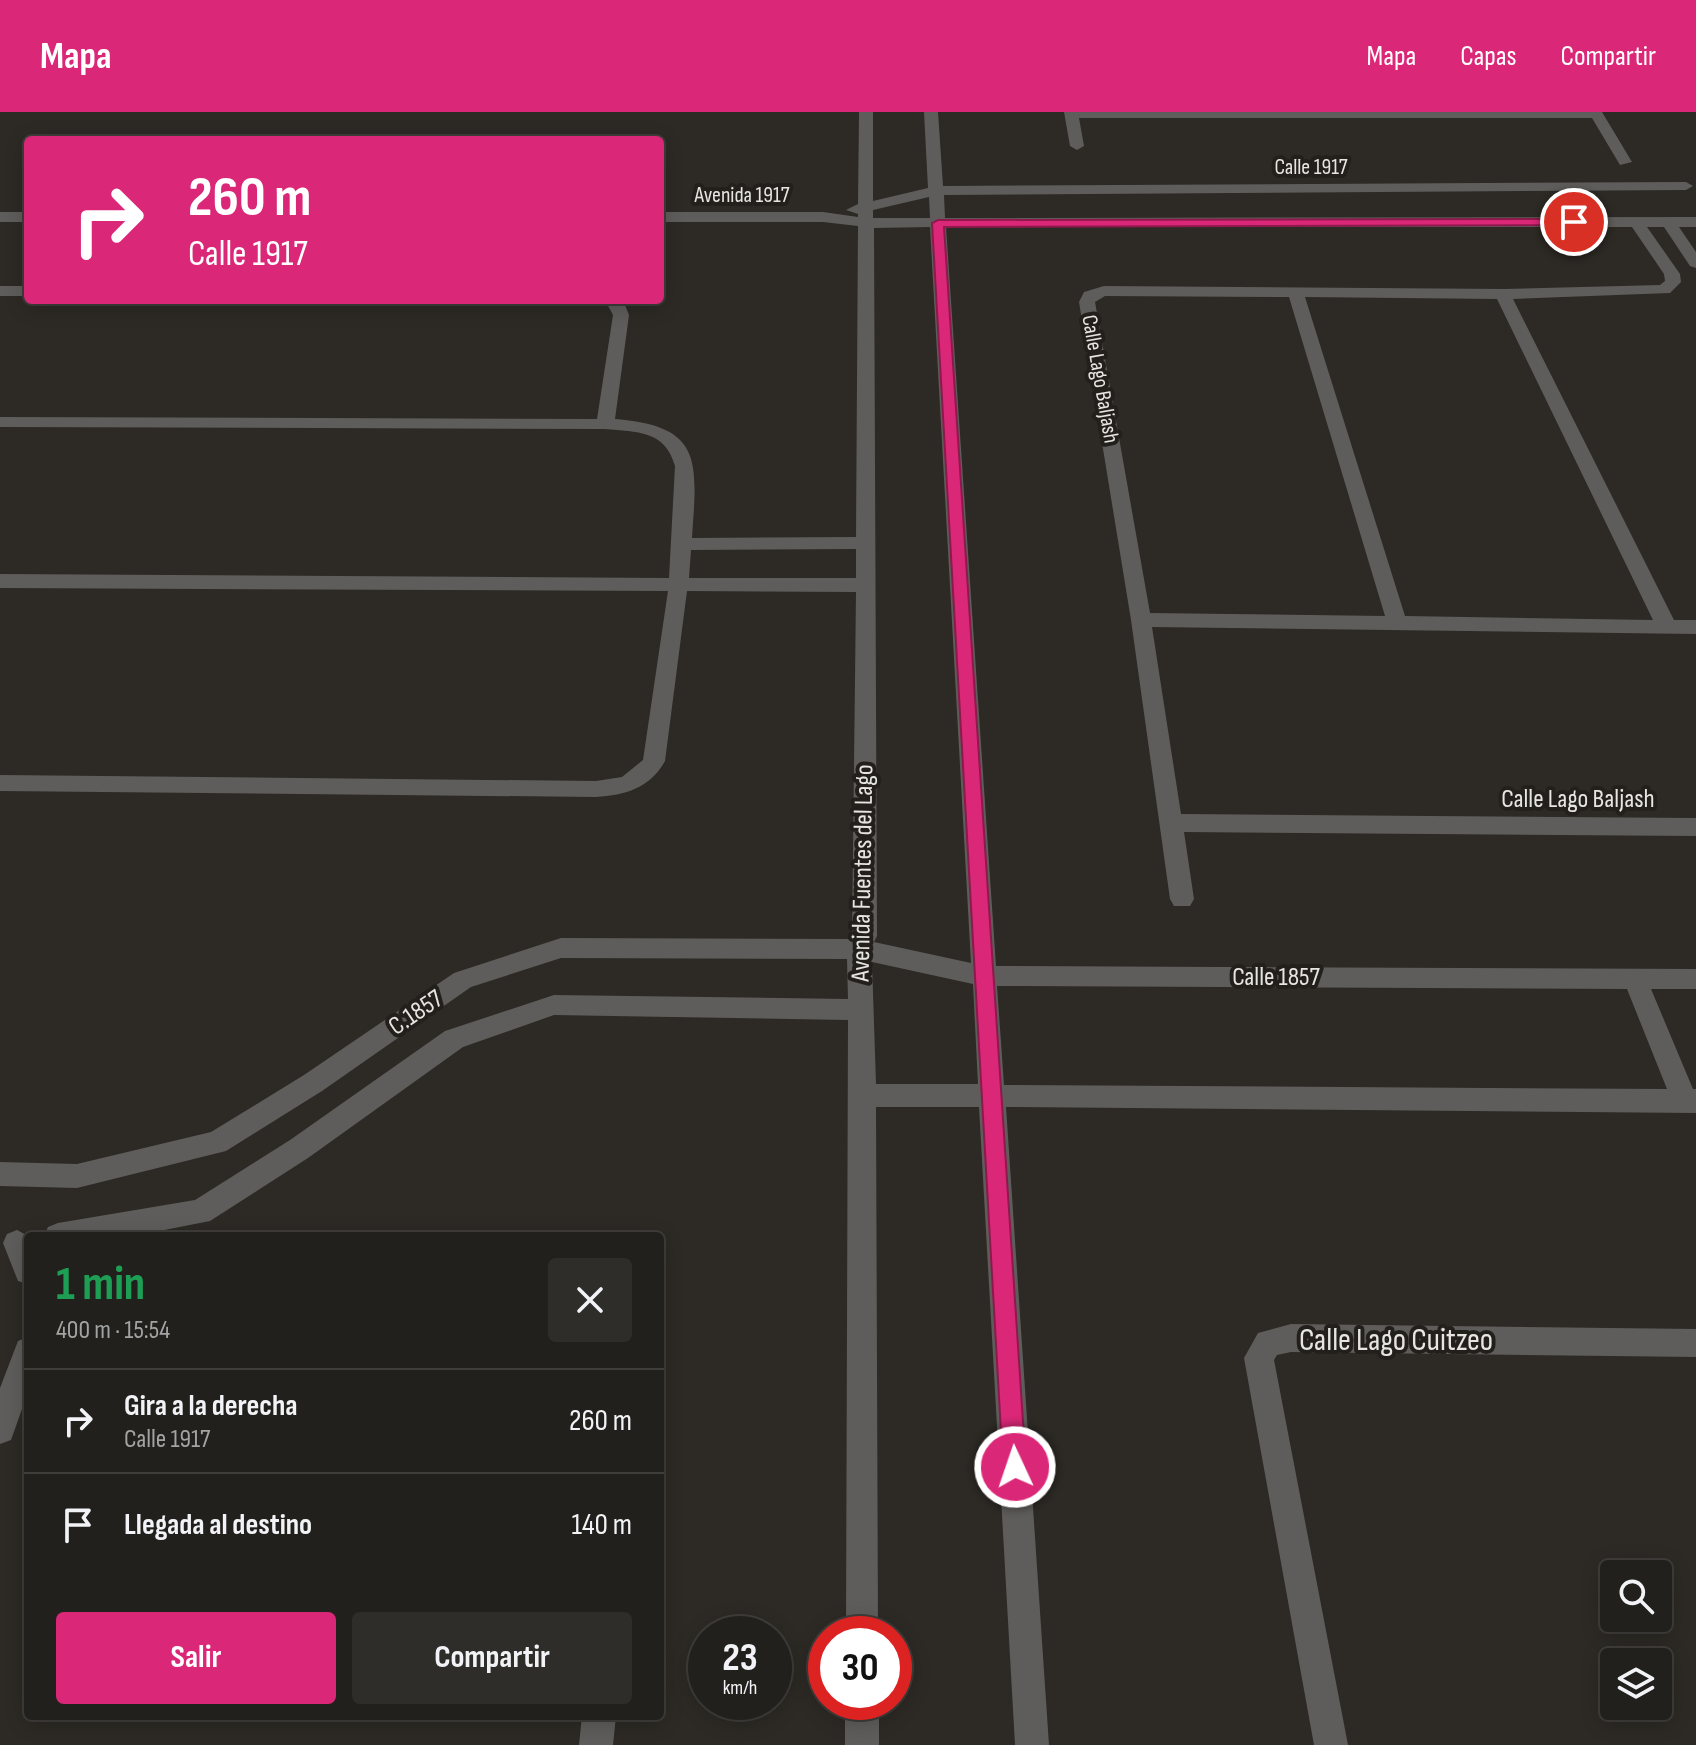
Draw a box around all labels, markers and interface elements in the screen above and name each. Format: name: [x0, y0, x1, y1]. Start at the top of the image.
text: Mapa: [40, 34, 112, 79]
text: Mapa: [1367, 40, 1416, 73]
text: Capas: [1460, 40, 1517, 73]
text: Compartir: [1561, 40, 1656, 73]
street label: Calle 1917: [1274, 154, 1348, 181]
text: 260 m: [188, 165, 311, 232]
icon: right: [56, 168, 160, 272]
street label: Avenida 1917: [694, 182, 790, 209]
pin: [1540, 188, 1608, 256]
icon: arrive: [1552, 200, 1596, 244]
text: Calle 1917: [188, 233, 308, 276]
street label: Calle Lago Baljash: [1075, 313, 1125, 445]
street label: Avenida Fuentes del Lago: [846, 764, 880, 983]
street label: Calle Lago Baljash: [1501, 784, 1655, 815]
street label: Calle 1857: [1232, 962, 1320, 993]
street label: C.1857: [383, 983, 450, 1042]
text: 1 min: [56, 1256, 145, 1313]
button: close: [548, 1258, 632, 1342]
text: 400 m · 15:54: [56, 1315, 170, 1346]
street label: Calle Lago Cuitzeo: [1299, 1321, 1493, 1360]
text: Gira a la derecha: [124, 1388, 298, 1424]
icon: right: [56, 1399, 100, 1443]
text: 260 m: [569, 1403, 632, 1439]
text: Calle 1917: [124, 1424, 211, 1455]
position arrow: [973, 1425, 1057, 1509]
icon: arrive: [56, 1503, 100, 1547]
text: Llegada al destino: [124, 1507, 312, 1543]
text: 140 m: [572, 1507, 632, 1543]
map controls: [1600, 1560, 1672, 1720]
button: search: [1600, 1560, 1672, 1632]
button: Salir: [56, 1612, 336, 1704]
button: Compartir: [352, 1612, 632, 1704]
speed limit sign: 30: [808, 1616, 912, 1720]
text: 23: [722, 1634, 758, 1682]
button: layers: [1600, 1648, 1672, 1720]
text: km/h: [723, 1676, 757, 1700]

